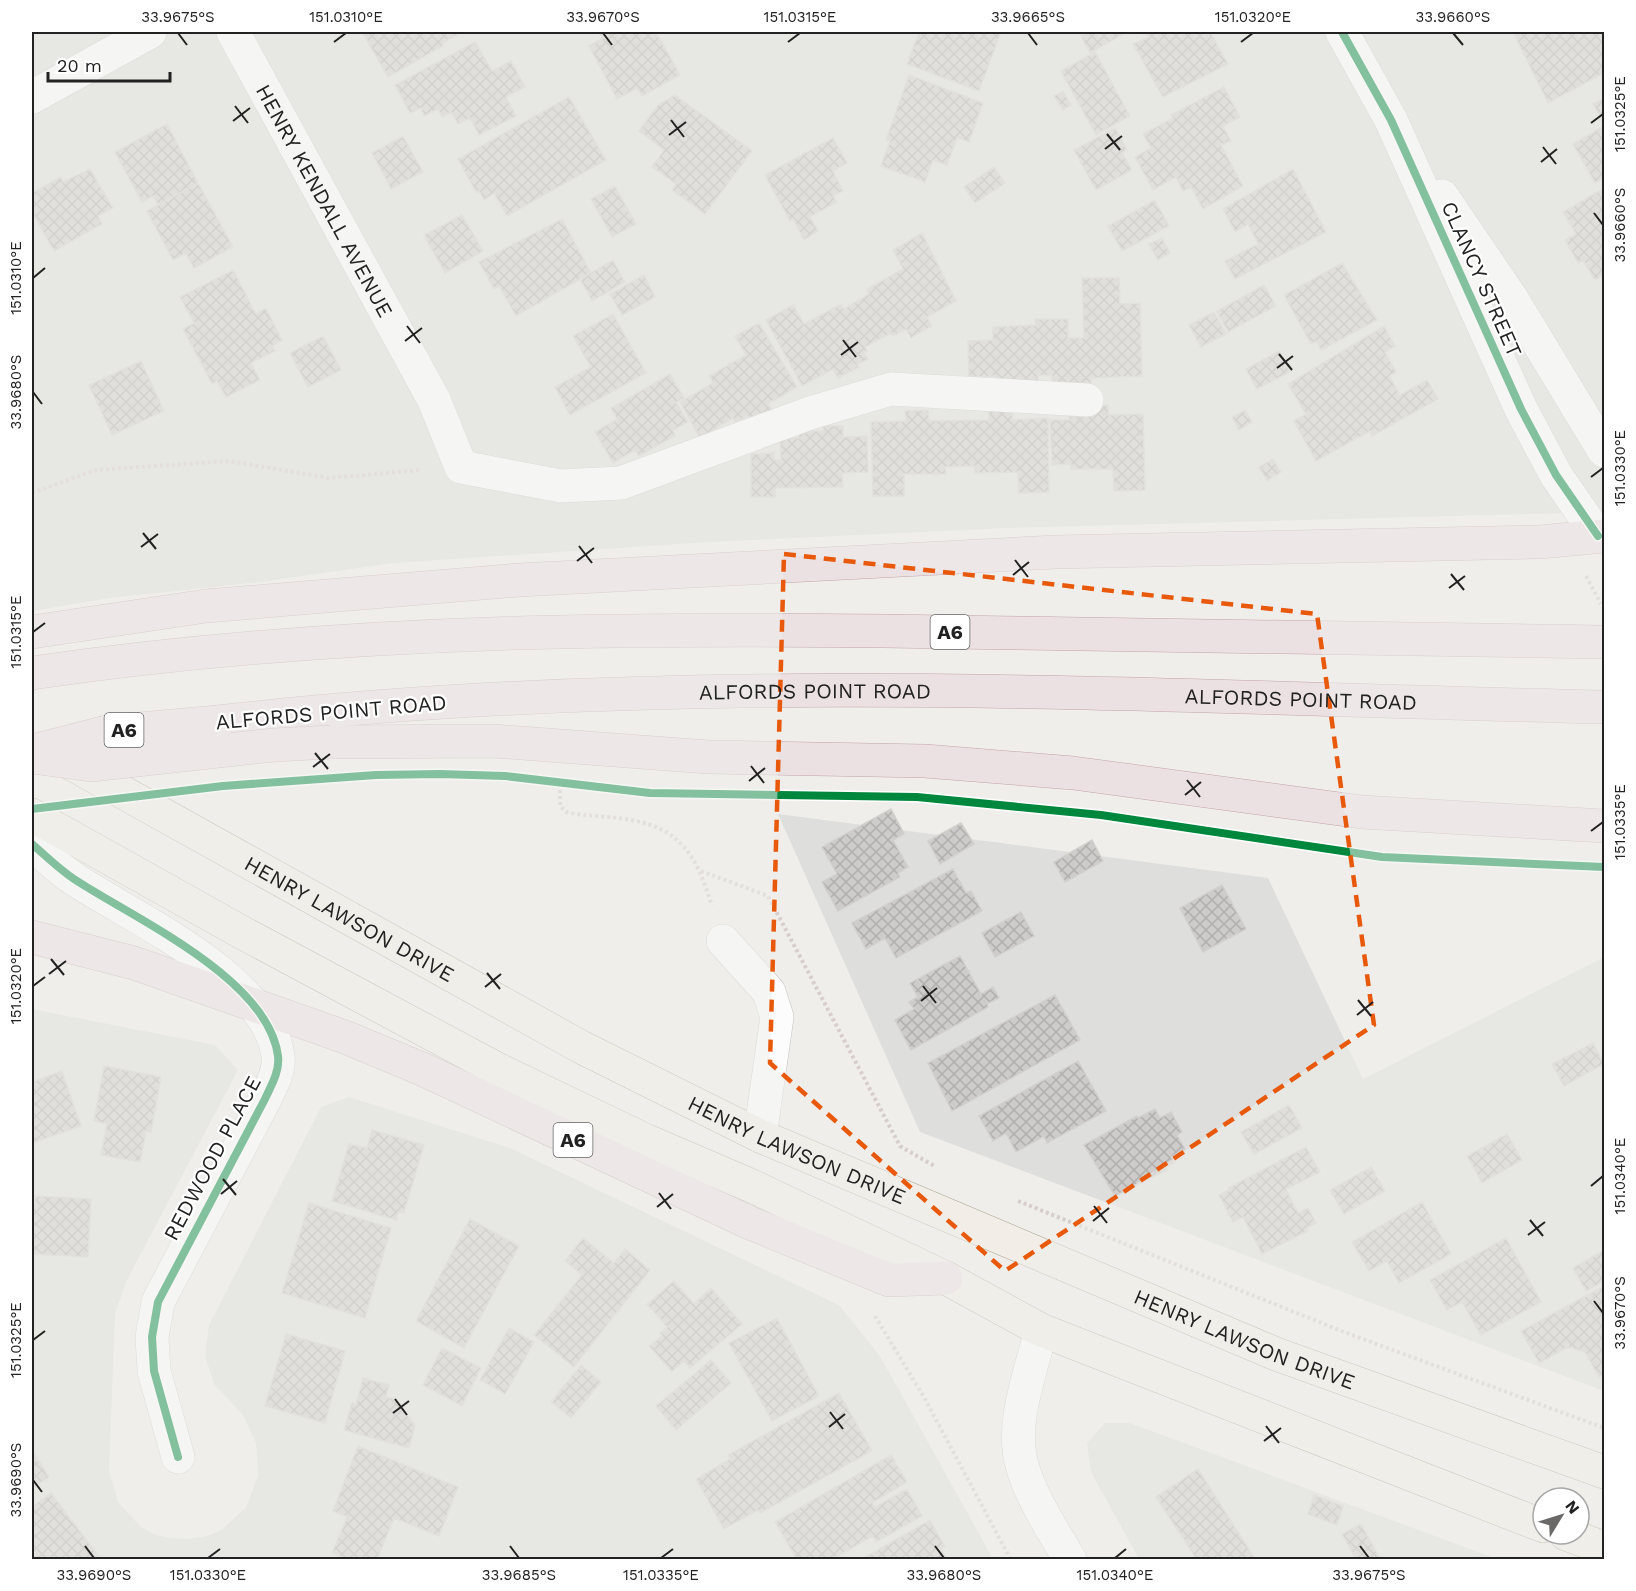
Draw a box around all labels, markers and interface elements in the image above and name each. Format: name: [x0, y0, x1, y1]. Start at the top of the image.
text: 33.9675°S: [141, 8, 215, 26]
text: 151.0310°E: [309, 8, 383, 26]
text: 33.9670°S: [566, 8, 640, 26]
text: 151.0315°E: [764, 8, 836, 26]
text: 33.9665°S: [991, 8, 1065, 26]
text: 151.0320°E: [1215, 8, 1291, 26]
text: 33.9660°S: [1416, 8, 1490, 26]
scale bar: [48, 45, 170, 83]
text: 20 m: [57, 55, 102, 76]
text: 151.0325°E: [1611, 76, 1629, 152]
street label: HENRY KENDALL AVENUE: [251, 80, 399, 321]
text: 33.9660°S: [1611, 188, 1629, 262]
street label: CLANCY STREET: [1436, 197, 1528, 361]
text: 151.0310°E: [7, 241, 25, 315]
text: 33.9680°S: [7, 355, 25, 429]
text: 151.0330°E: [1611, 430, 1629, 506]
text: 151.0315°E: [7, 596, 25, 668]
road number: A6: [930, 615, 970, 649]
street label: ALFORDS POINT ROAD: [699, 678, 931, 704]
street label: ALFORDS POINT ROAD: [1184, 683, 1417, 714]
street label: ALFORDS POINT ROAD: [214, 689, 448, 735]
road number: A6: [104, 713, 144, 747]
text: 151.0335°E: [1611, 784, 1629, 860]
street label: HENRY LAWSON DRIVE: [241, 850, 459, 987]
text: 151.0320°E: [7, 948, 25, 1024]
street label: REDWOOD PLACE: [158, 1072, 266, 1244]
street label: HENRY LAWSON DRIVE: [684, 1090, 910, 1209]
road number: A6: [554, 1123, 592, 1157]
text: 151.0340°E: [1611, 1138, 1629, 1214]
text: 33.9670°S: [1611, 1276, 1629, 1350]
street label: HENRY LAWSON DRIVE: [1130, 1283, 1359, 1394]
text: 151.0325°E: [7, 1302, 25, 1378]
text: 33.9690°S: [7, 1443, 25, 1517]
north arrow: [1531, 1486, 1591, 1546]
text: N: [1561, 1497, 1584, 1518]
text: 33.9690°S: [57, 1566, 131, 1584]
text: 151.0330°E: [170, 1566, 246, 1584]
text: 33.9685°S: [482, 1566, 556, 1584]
text: 151.0335°E: [623, 1566, 699, 1584]
text: 33.9680°S: [907, 1566, 981, 1584]
text: 151.0340°E: [1077, 1566, 1153, 1584]
text: 33.9675°S: [1332, 1566, 1406, 1584]

